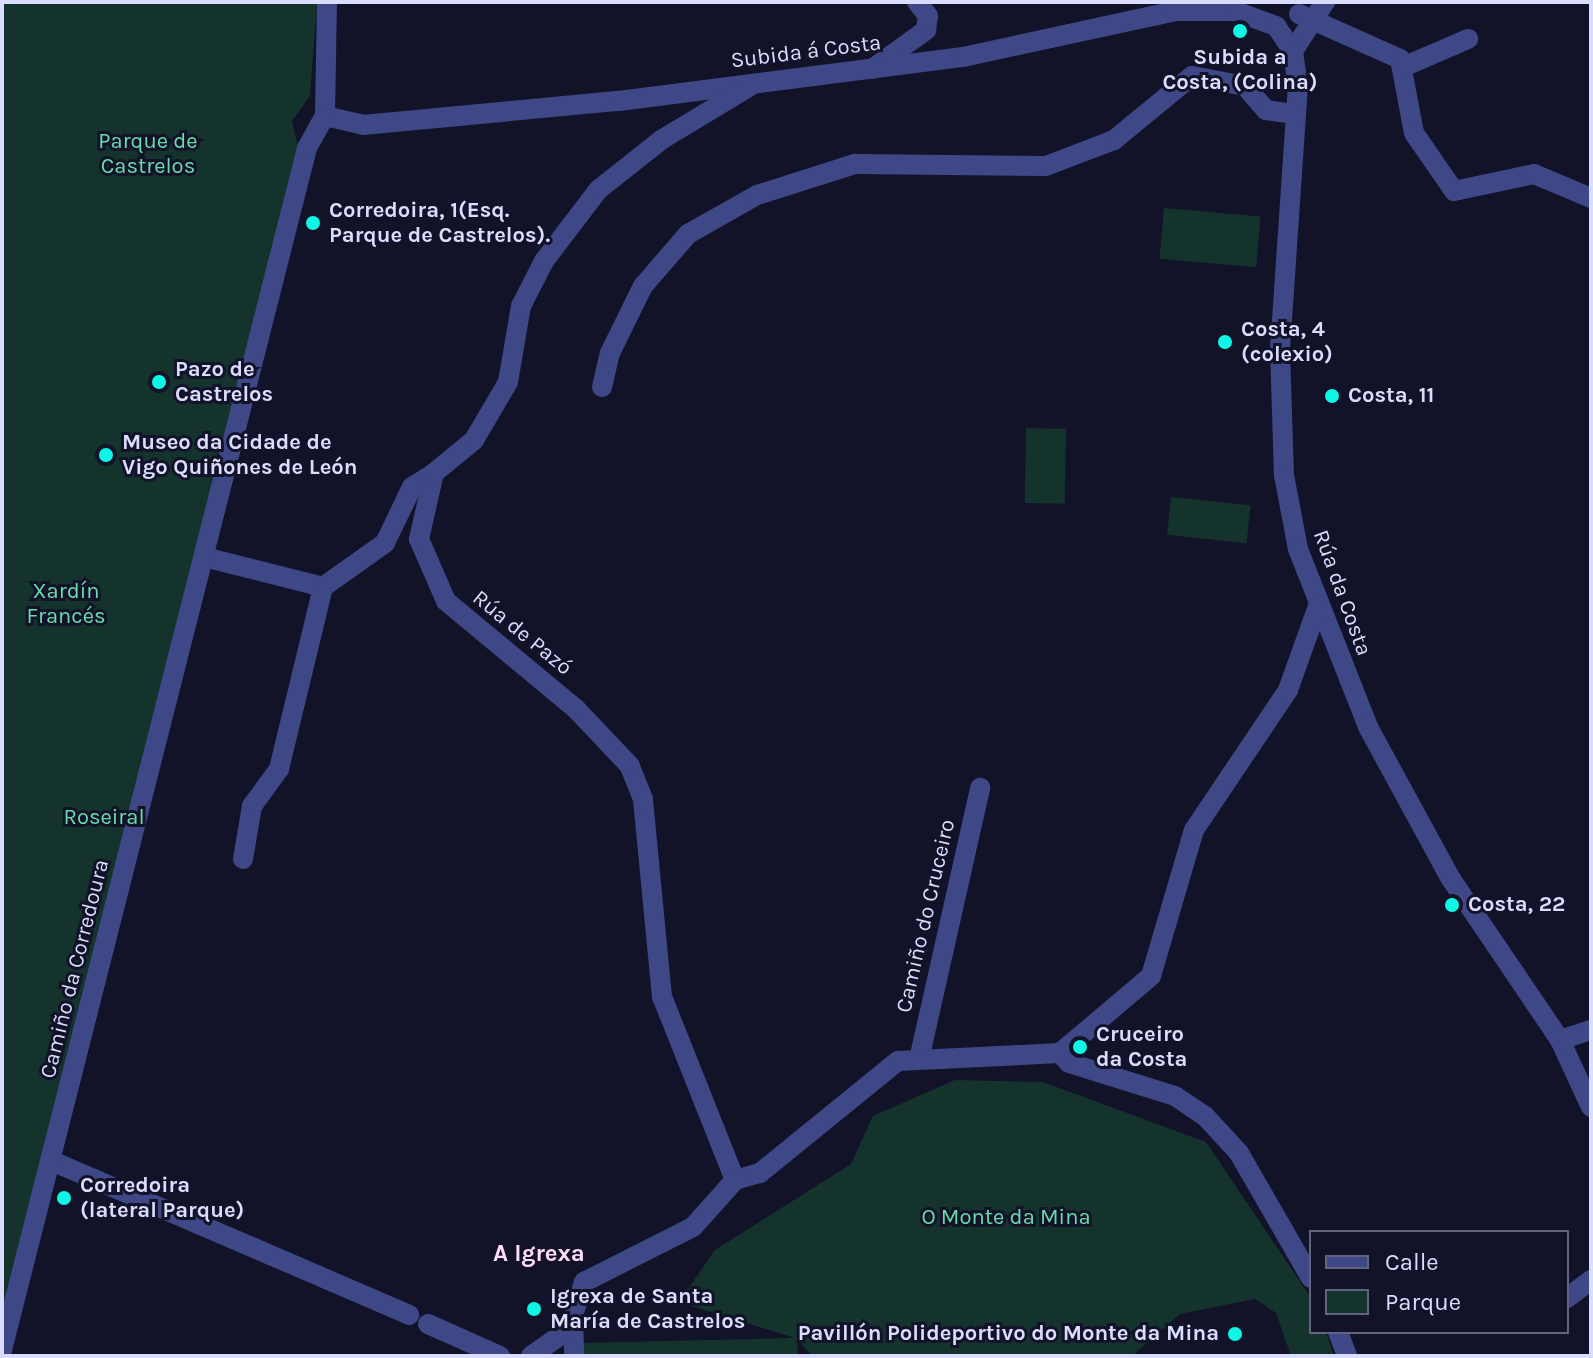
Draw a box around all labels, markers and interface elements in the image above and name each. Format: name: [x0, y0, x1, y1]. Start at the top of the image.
marker: Subida a Costa, (Colina): [1231, 22, 1249, 40]
street label: Subida á Costa: [729, 30, 883, 74]
place label: Subida a Costa, (Colina): [1162, 44, 1318, 96]
park label: Parque de Castrelos: [98, 128, 198, 180]
place label: Corredoira, 1(Esq. Parque de Castrelos).: [329, 197, 550, 248]
marker: Corredoira, 1(Esq. Parque de Castrelos).: [304, 214, 322, 232]
place label: Costa, 4 (colexio): [1241, 316, 1333, 368]
marker: Costa, 4 (colexio): [1216, 333, 1234, 351]
place label: Pazo de Castrelos: [175, 356, 273, 408]
marker: Pazo de Castrelos: [150, 373, 168, 391]
place label: Costa, 11: [1348, 383, 1434, 409]
marker: Costa, 11: [1323, 387, 1341, 405]
place label: Museo da Cidade de Vigo Quiñones de León: [122, 429, 358, 480]
marker: Museo da Cidade de Vigo Quiñones de León: [97, 446, 115, 464]
street label: Rúa da Costa: [1307, 526, 1377, 660]
park label: Xardín Francés: [26, 578, 106, 630]
street label: Rúa de Pazó: [467, 585, 577, 681]
park label: Roseiral: [63, 805, 145, 831]
street label: Camiño do Cruceiro: [891, 817, 961, 1015]
street label: Camiño da Corredoura: [35, 857, 115, 1081]
place label: Costa, 22: [1468, 892, 1565, 918]
marker: Costa, 22: [1443, 896, 1461, 914]
place label: Cruceiro da Costa: [1096, 1021, 1187, 1072]
marker: Cruceiro da Costa: [1071, 1038, 1089, 1056]
place label: Corredoira (lateral Parque): [80, 1172, 244, 1224]
marker: Corredoira (lateral Parque): [55, 1189, 73, 1207]
park label: O Monte da Mina: [921, 1205, 1091, 1231]
legend: [1309, 1230, 1569, 1334]
district label: A Igrexa: [493, 1240, 585, 1268]
text: Calle: [1385, 1248, 1439, 1276]
place label: Igrexa de Santa María de Castrelos: [550, 1283, 745, 1334]
text: Parque: [1385, 1288, 1461, 1316]
marker: Igrexa de Santa María de Castrelos: [525, 1300, 543, 1318]
place label: Pavillón Polideportivo do Monte da Mina: [798, 1321, 1219, 1347]
marker: Pavillón Polideportivo do Monte da Mina: [1226, 1325, 1244, 1343]

